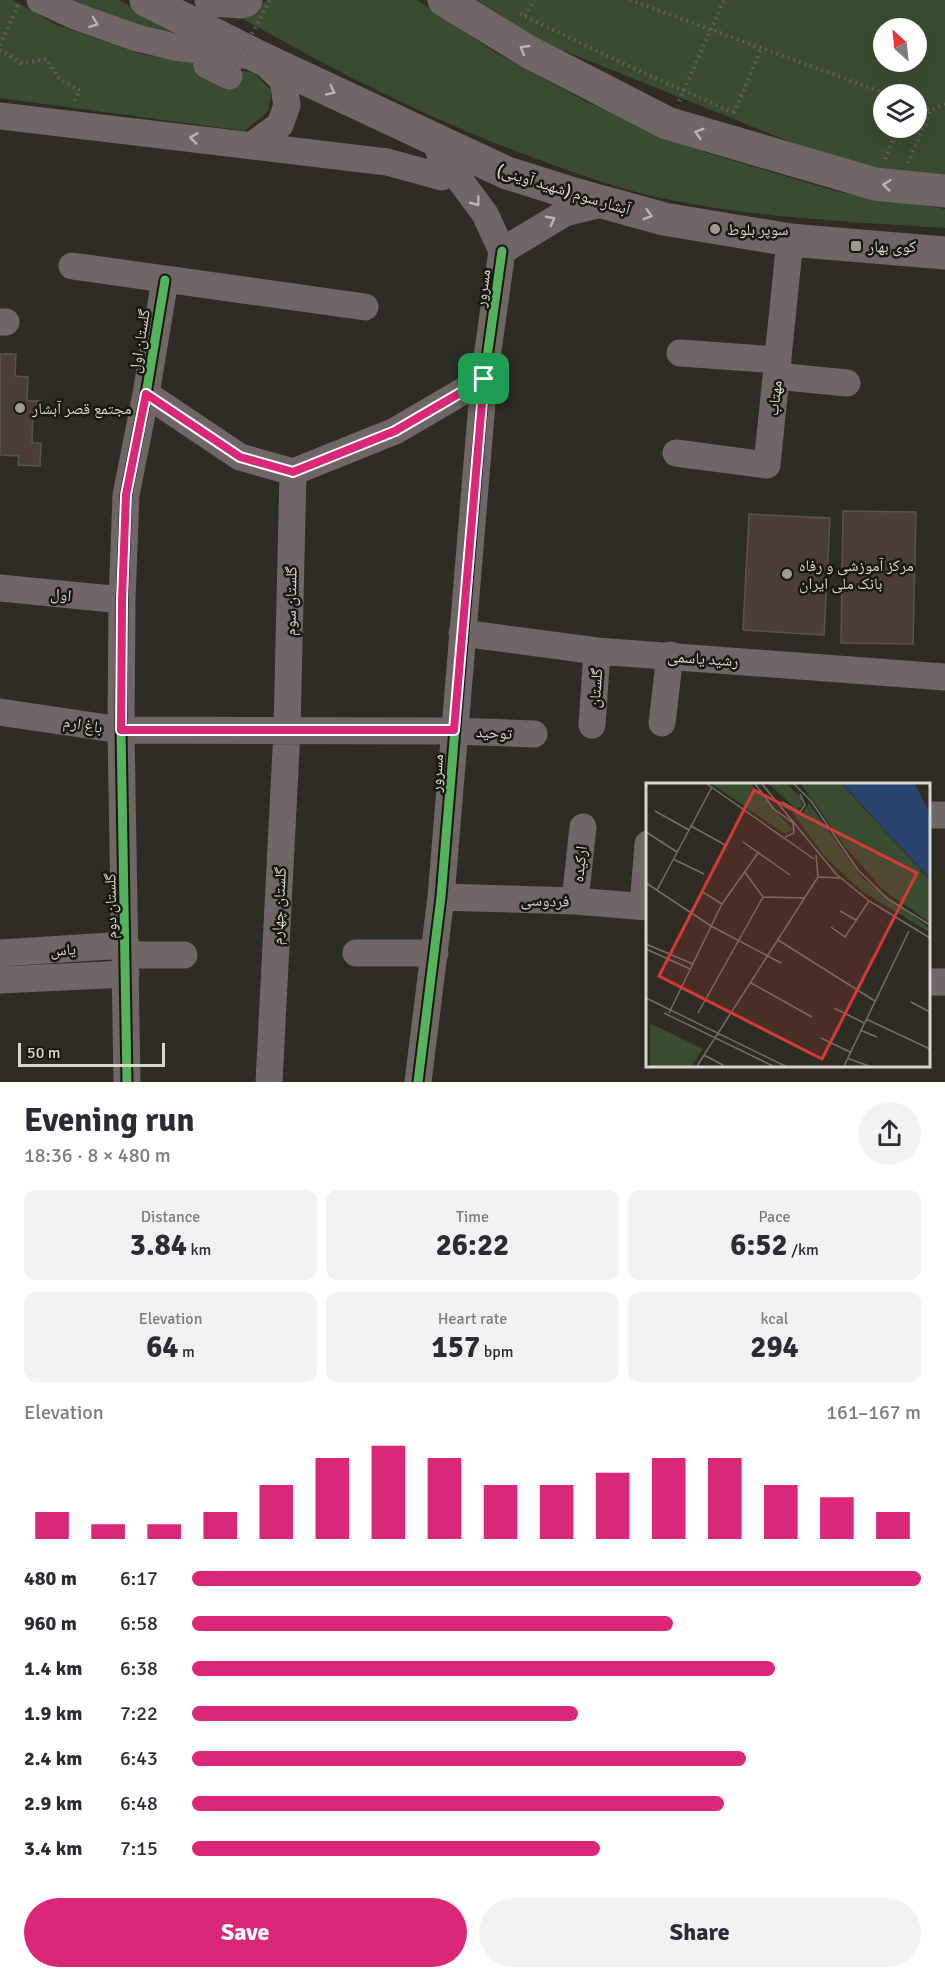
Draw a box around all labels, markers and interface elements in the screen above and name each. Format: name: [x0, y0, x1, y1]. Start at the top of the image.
one-way arrow: [88, 15, 99, 28]
north arrow: [873, 18, 927, 72]
map controls: [873, 18, 927, 138]
one-way arrow: [520, 45, 530, 56]
one-way arrow: [324, 83, 335, 95]
button: layers: [873, 84, 927, 138]
one-way arrow: [694, 128, 705, 140]
one-way arrow: [189, 133, 199, 145]
street label: آبشار سوم (شهید آوینی): [495, 160, 634, 220]
one-way arrow: [882, 179, 891, 192]
one-way arrow: [468, 195, 479, 206]
one-way arrow: [643, 207, 653, 220]
one-way arrow: [545, 216, 555, 227]
place label: سوپر بلوط: [727, 220, 789, 240]
marker: سوپر بلوط: [708, 222, 722, 236]
place label: کوی بهار: [867, 237, 917, 257]
marker: کوی بهار: [849, 239, 863, 253]
street label: مسرور: [470, 268, 496, 309]
street label: گلستان اول: [125, 307, 155, 375]
pin: [458, 353, 509, 404]
icon: arrive: [467, 362, 500, 395]
street label: مهتاب: [763, 379, 787, 417]
place label: مجتمع قصر آبشار: [31, 399, 132, 419]
marker: مجتمع قصر آبشار: [13, 401, 27, 415]
place label: مرکز آموزشی و رفاه بانک ملی ایران: [799, 556, 914, 594]
street label: گلستان سوم: [280, 566, 302, 636]
marker: مرکز آموزشی و رفاه بانک ملی ایران: [780, 567, 794, 581]
street label: اول: [49, 584, 72, 606]
street label: رشید یاسمی: [667, 647, 739, 671]
street label: گلستان: [585, 667, 607, 709]
street label: باغ ارم: [62, 712, 104, 738]
street label: توحید: [475, 722, 513, 744]
street label: مسرور: [426, 753, 448, 794]
inset map: [646, 783, 930, 1067]
street label: ارکیده: [568, 845, 592, 883]
street label: گلستان چهارم: [267, 866, 291, 946]
street label: گلستان دوم: [100, 873, 122, 939]
street label: فردوسی: [520, 890, 570, 912]
street label: یاس: [50, 939, 76, 961]
scale bar: [18, 1040, 165, 1068]
text: 50 m: [27, 1043, 61, 1063]
text: Evening run: [24, 1100, 194, 1141]
button: share: [858, 1102, 921, 1165]
text: 18:36 · 8 × 480 m: [24, 1143, 171, 1168]
text: Distance: [141, 1207, 200, 1227]
text: Time: [456, 1207, 489, 1227]
text: Pace: [758, 1207, 791, 1227]
text: 3.84: [130, 1227, 187, 1264]
text: 26:22: [436, 1227, 509, 1264]
text: 6:52: [730, 1227, 788, 1264]
text: km: [187, 1240, 211, 1260]
text: /km: [788, 1240, 819, 1260]
text: Elevation: [139, 1309, 202, 1329]
text: Heart rate: [438, 1309, 507, 1329]
text: kcal: [760, 1309, 789, 1329]
text: 64: [146, 1329, 179, 1366]
text: 157: [432, 1329, 480, 1366]
text: 294: [750, 1329, 799, 1366]
text: m: [179, 1342, 195, 1362]
text: bpm: [480, 1342, 513, 1362]
text: Elevation: [24, 1400, 104, 1425]
text: 161–167 m: [826, 1400, 921, 1425]
text: 480 m: [24, 1566, 77, 1591]
text: 6:17: [120, 1566, 158, 1591]
text: 960 m: [24, 1611, 77, 1636]
text: 6:58: [120, 1611, 158, 1636]
text: 1.4 km: [24, 1656, 82, 1681]
text: 6:38: [120, 1656, 158, 1681]
text: 1.9 km: [24, 1701, 82, 1726]
text: 7:22: [120, 1701, 158, 1726]
text: 2.4 km: [24, 1746, 82, 1771]
text: 6:43: [120, 1746, 158, 1771]
text: 2.9 km: [24, 1791, 82, 1816]
text: 6:48: [120, 1791, 158, 1816]
text: 3.4 km: [24, 1836, 82, 1861]
text: 7:15: [120, 1836, 158, 1861]
button: Save: [24, 1898, 467, 1967]
button: Share: [479, 1898, 921, 1967]

